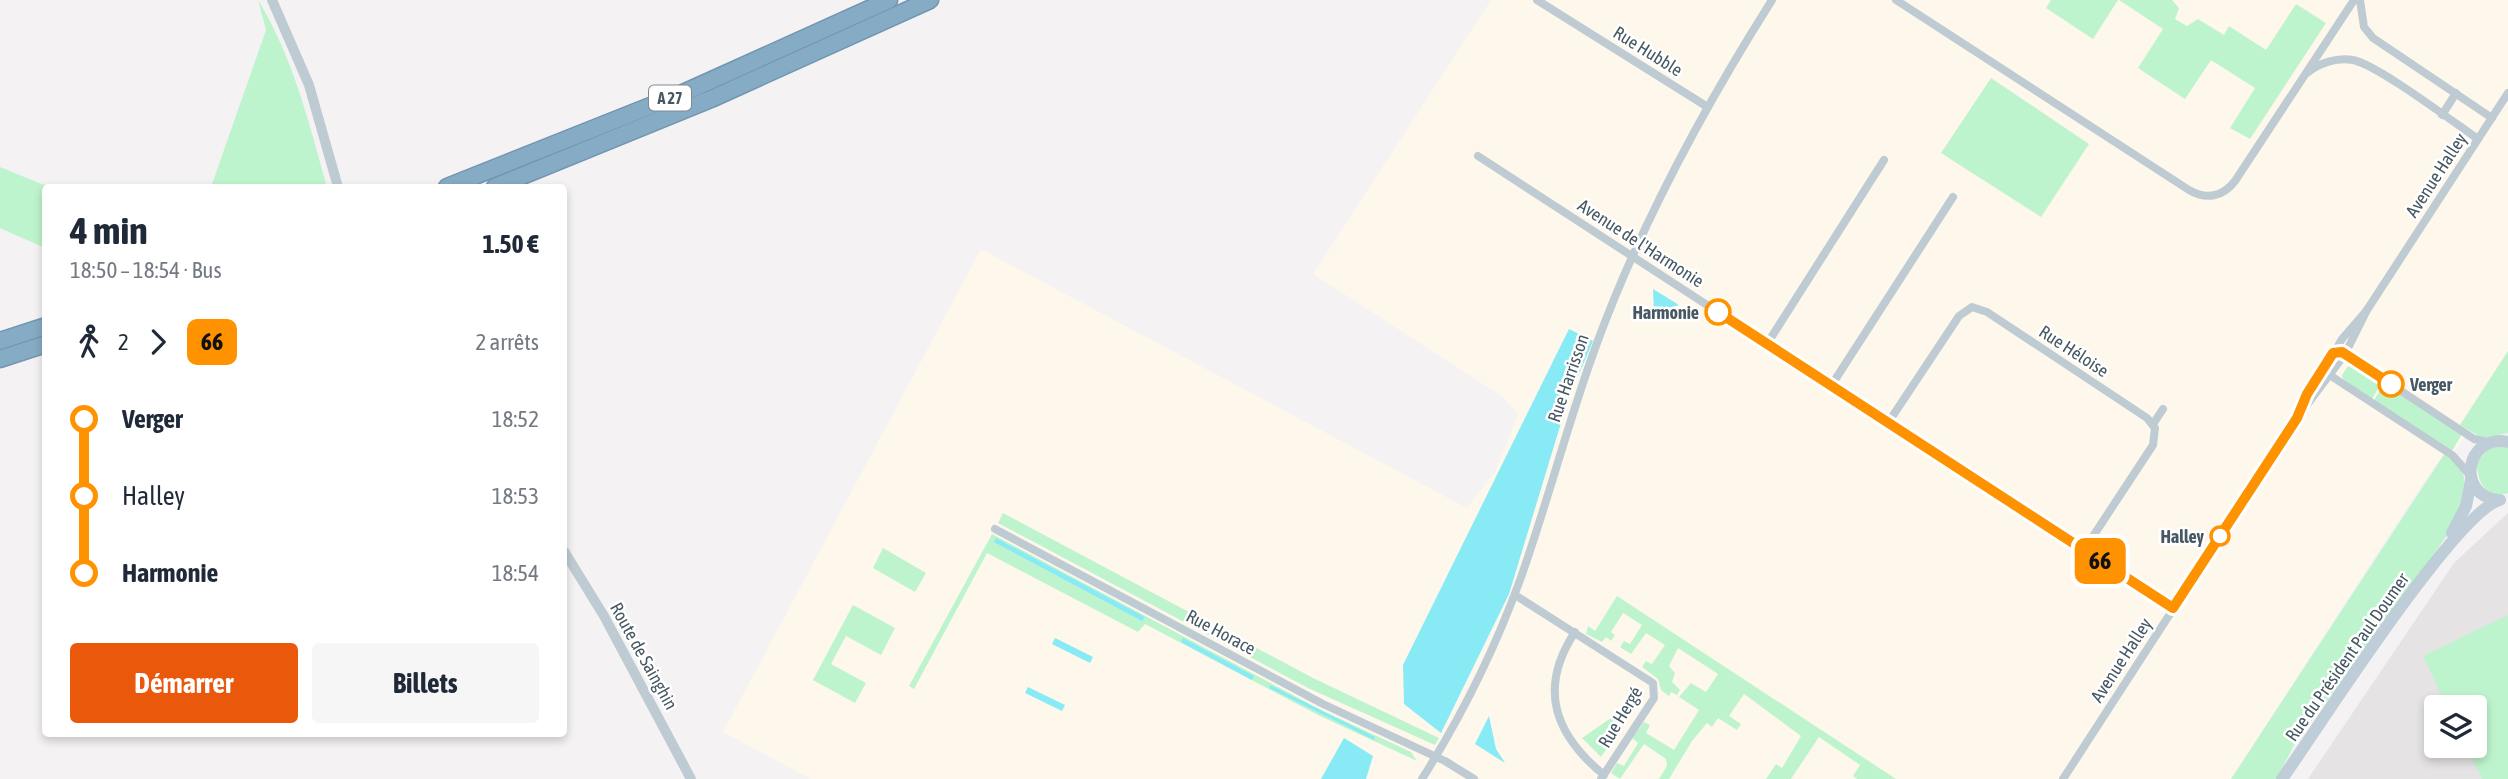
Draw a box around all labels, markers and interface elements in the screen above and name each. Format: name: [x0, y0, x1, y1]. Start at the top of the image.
street label: Rue Hubble: [1610, 22, 1686, 80]
road number: A 27: [649, 86, 691, 110]
street label: Avenue Halley: [2401, 129, 2471, 221]
street label: Avenue de l'Harmonie: [1574, 194, 1708, 292]
text: 4 min: [70, 209, 148, 252]
text: 1.50 €: [482, 229, 539, 259]
text: 18:50 – 18:54 · Bus: [70, 257, 222, 283]
marker: Harmonie: [1705, 299, 1731, 325]
place label: Harmonie: [1632, 302, 1699, 323]
street label: Rue Héloise: [2035, 321, 2113, 381]
icon: walk: [70, 323, 108, 361]
icon: forward: [139, 323, 177, 361]
text: 66: [201, 328, 223, 355]
text: 2: [118, 329, 129, 355]
text: 2 arrêts: [476, 329, 539, 355]
street label: Rue Harrisson: [1543, 331, 1593, 425]
marker: Verger: [2378, 371, 2404, 397]
place label: Verger: [2409, 374, 2453, 395]
text: Verger: [122, 404, 183, 434]
text: 18:52: [492, 406, 539, 432]
text: Halley: [122, 481, 185, 511]
text: 18:53: [492, 483, 539, 509]
place label: Halley: [2160, 526, 2205, 547]
marker: Halley: [2210, 526, 2230, 546]
line badge: 66: [2068, 538, 2132, 584]
text: 66: [2089, 547, 2111, 574]
text: Harmonie: [122, 558, 218, 588]
text: 18:54: [492, 560, 539, 586]
street label: Rue du Président Paul Doumer: [2281, 568, 2413, 745]
street label: Route de Sainghin: [606, 599, 682, 713]
street label: Rue Horace: [1183, 605, 1259, 659]
street label: Avenue Halley: [2086, 614, 2156, 706]
button: Démarrer: [70, 643, 298, 723]
button: Billets: [312, 643, 539, 723]
street label: Rue Hergé: [1594, 683, 1646, 751]
map controls: [2424, 695, 2487, 758]
button: layers: [2424, 695, 2487, 758]

